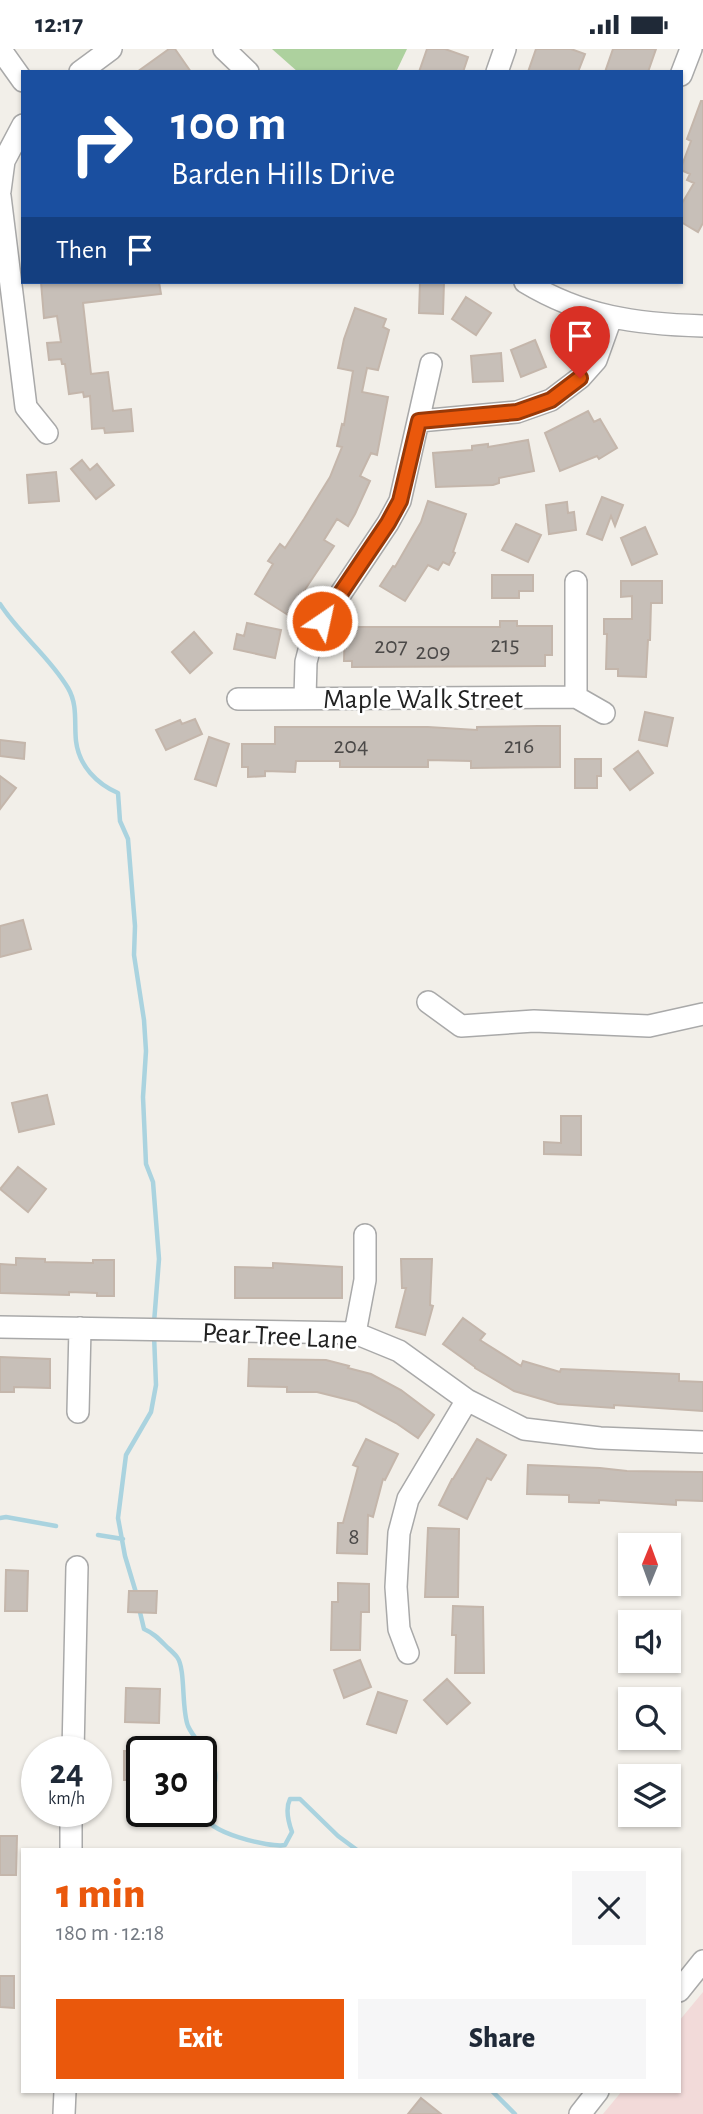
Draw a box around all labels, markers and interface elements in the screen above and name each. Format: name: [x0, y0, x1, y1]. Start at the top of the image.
text: 12:17: [35, 11, 83, 37]
icon: right: [56, 98, 147, 189]
text: 100 m: [171, 100, 287, 149]
text: Barden Hills Drive: [171, 158, 395, 190]
icon: arrive: [121, 231, 159, 269]
text: Then: [56, 237, 107, 263]
pin: [550, 306, 610, 378]
icon: arrive: [561, 317, 599, 355]
position arrow: [285, 584, 359, 658]
house number: 215: [490, 633, 520, 657]
house number: 207: [374, 634, 408, 658]
house number: 209: [416, 640, 450, 664]
street label: Maple Walk Street: [323, 686, 523, 714]
house number: 204: [333, 734, 369, 758]
house number: 216: [504, 734, 534, 758]
street label: Pear Tree Lane: [201, 1319, 358, 1355]
house number: 8: [348, 1525, 360, 1549]
north arrow: [618, 1533, 681, 1596]
map controls: [618, 1533, 681, 1827]
button: sound: [618, 1610, 681, 1673]
button: search: [618, 1687, 681, 1750]
speed limit sign: 30: [126, 1736, 217, 1827]
text: 24: [49, 1755, 84, 1790]
button: layers: [618, 1764, 681, 1827]
text: km/h: [48, 1790, 85, 1808]
button: close: [572, 1871, 646, 1945]
text: 1 min: [56, 1873, 145, 1915]
text: 180 m · 12:18: [56, 1922, 164, 1945]
button: Exit: [56, 1999, 344, 2079]
button: Share: [358, 1999, 646, 2079]

